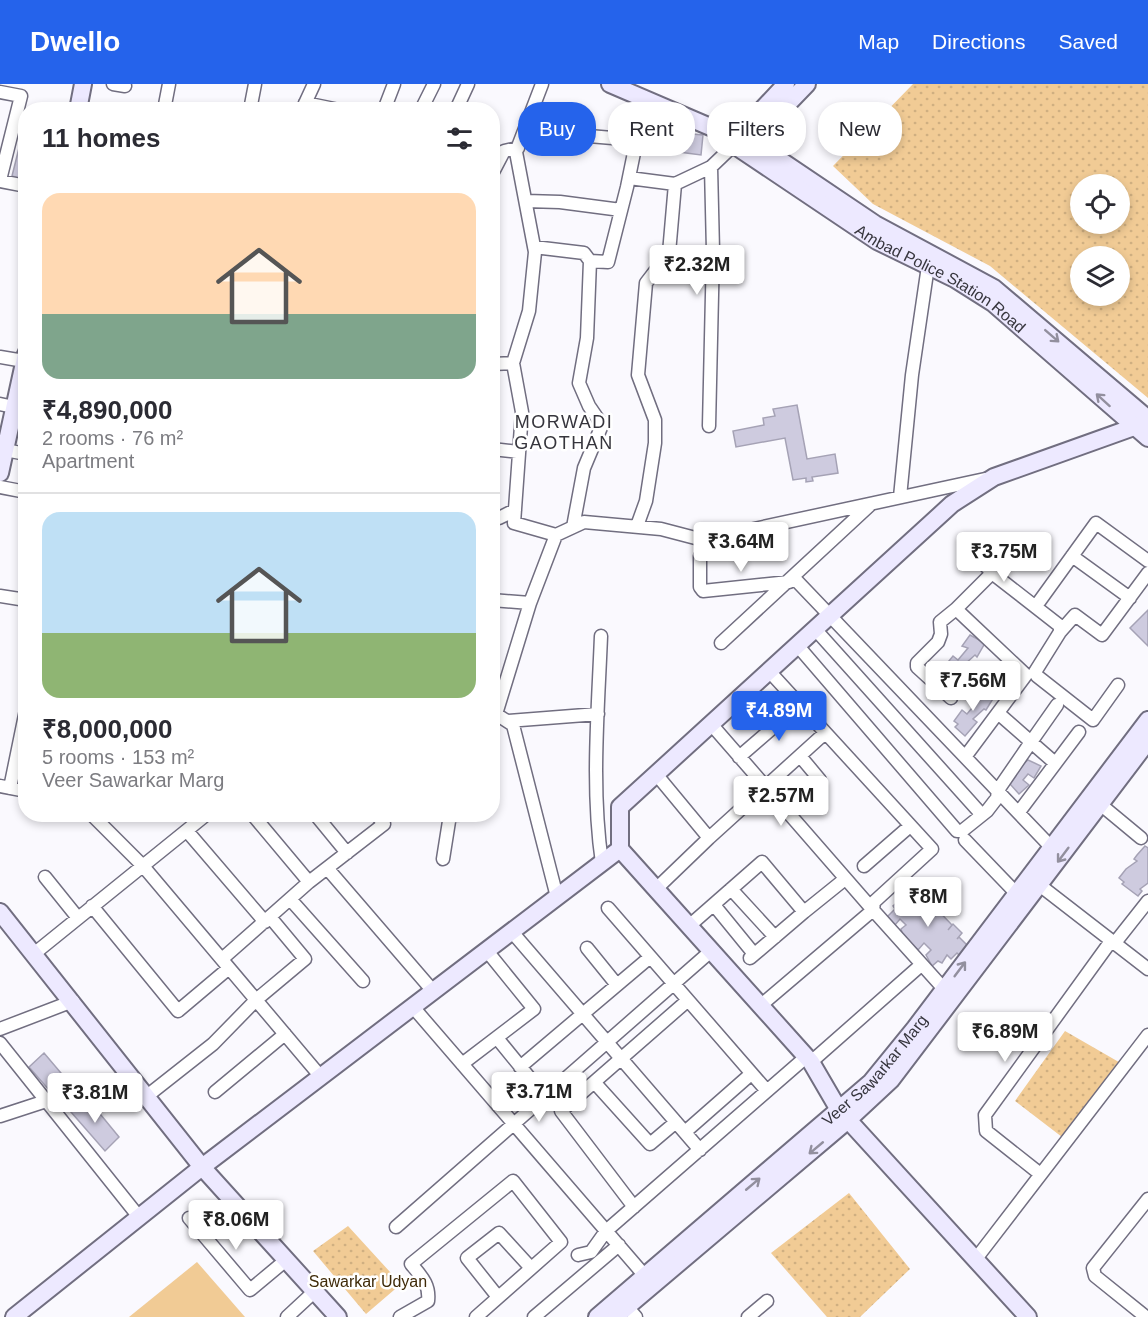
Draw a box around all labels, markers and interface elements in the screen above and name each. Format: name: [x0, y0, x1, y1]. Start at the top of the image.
text: Dwello: [30, 26, 120, 57]
text: Map: [858, 30, 899, 53]
text: Directions: [932, 30, 1025, 53]
text: Saved: [1058, 30, 1118, 53]
chip: Buy: [518, 102, 596, 156]
chip: Rent: [608, 102, 695, 156]
chip: Filters: [707, 102, 806, 156]
chip: New: [818, 102, 902, 156]
icon: filters: [443, 122, 476, 155]
text: 11 homes: [42, 123, 161, 153]
map controls: [1070, 174, 1130, 306]
button: locate: [1070, 174, 1130, 234]
street label: Ambad Police Station Road: [852, 221, 1029, 336]
icon: home: [205, 232, 313, 340]
pin: ₹2.32M: [648, 245, 746, 296]
button: layers: [1070, 246, 1130, 306]
text: ₹2.32M: [663, 253, 731, 275]
one-way arrow: [1044, 329, 1059, 343]
one-way arrow: [1096, 393, 1111, 407]
text: ₹4,890,000: [42, 395, 173, 425]
district label: MORWADI GAOTHAN: [514, 412, 614, 453]
text: 2 rooms · 76 m²: [42, 427, 183, 449]
text: Apartment: [42, 450, 134, 472]
pin: ₹3.64M: [692, 522, 790, 573]
text: ₹3.64M: [707, 530, 775, 552]
pin: ₹3.75M: [955, 532, 1053, 583]
text: ₹3.75M: [970, 540, 1038, 562]
icon: home: [205, 551, 313, 659]
pin: ₹7.56M: [924, 661, 1022, 712]
text: ₹7.56M: [939, 669, 1007, 691]
pin: ₹4.89M: [730, 691, 828, 742]
text: ₹4.89M: [745, 699, 813, 721]
text: ₹8,000,000: [42, 714, 173, 744]
text: 5 rooms · 153 m²: [42, 746, 194, 768]
text: Veer Sawarkar Marg: [42, 769, 224, 791]
pin: ₹2.57M: [732, 776, 830, 827]
text: ₹2.57M: [747, 784, 815, 806]
one-way arrow: [1056, 846, 1069, 862]
pin: ₹8M: [899, 877, 957, 928]
text: ₹8M: [908, 885, 948, 907]
one-way arrow: [954, 961, 967, 977]
street label: Veer Sawarkar Marg: [818, 1011, 930, 1129]
pin: ₹6.89M: [956, 1012, 1054, 1063]
text: ₹6.89M: [971, 1020, 1039, 1042]
pin: ₹3.71M: [490, 1072, 588, 1123]
pin: ₹3.81M: [46, 1073, 144, 1124]
text: ₹3.71M: [505, 1080, 573, 1102]
text: ₹3.81M: [61, 1081, 129, 1103]
one-way arrow: [808, 1141, 824, 1154]
one-way arrow: [745, 1177, 760, 1191]
pin: ₹8.06M: [187, 1200, 285, 1251]
text: ₹8.06M: [202, 1208, 270, 1230]
park label: Sawarkar Udyan: [309, 1273, 427, 1290]

